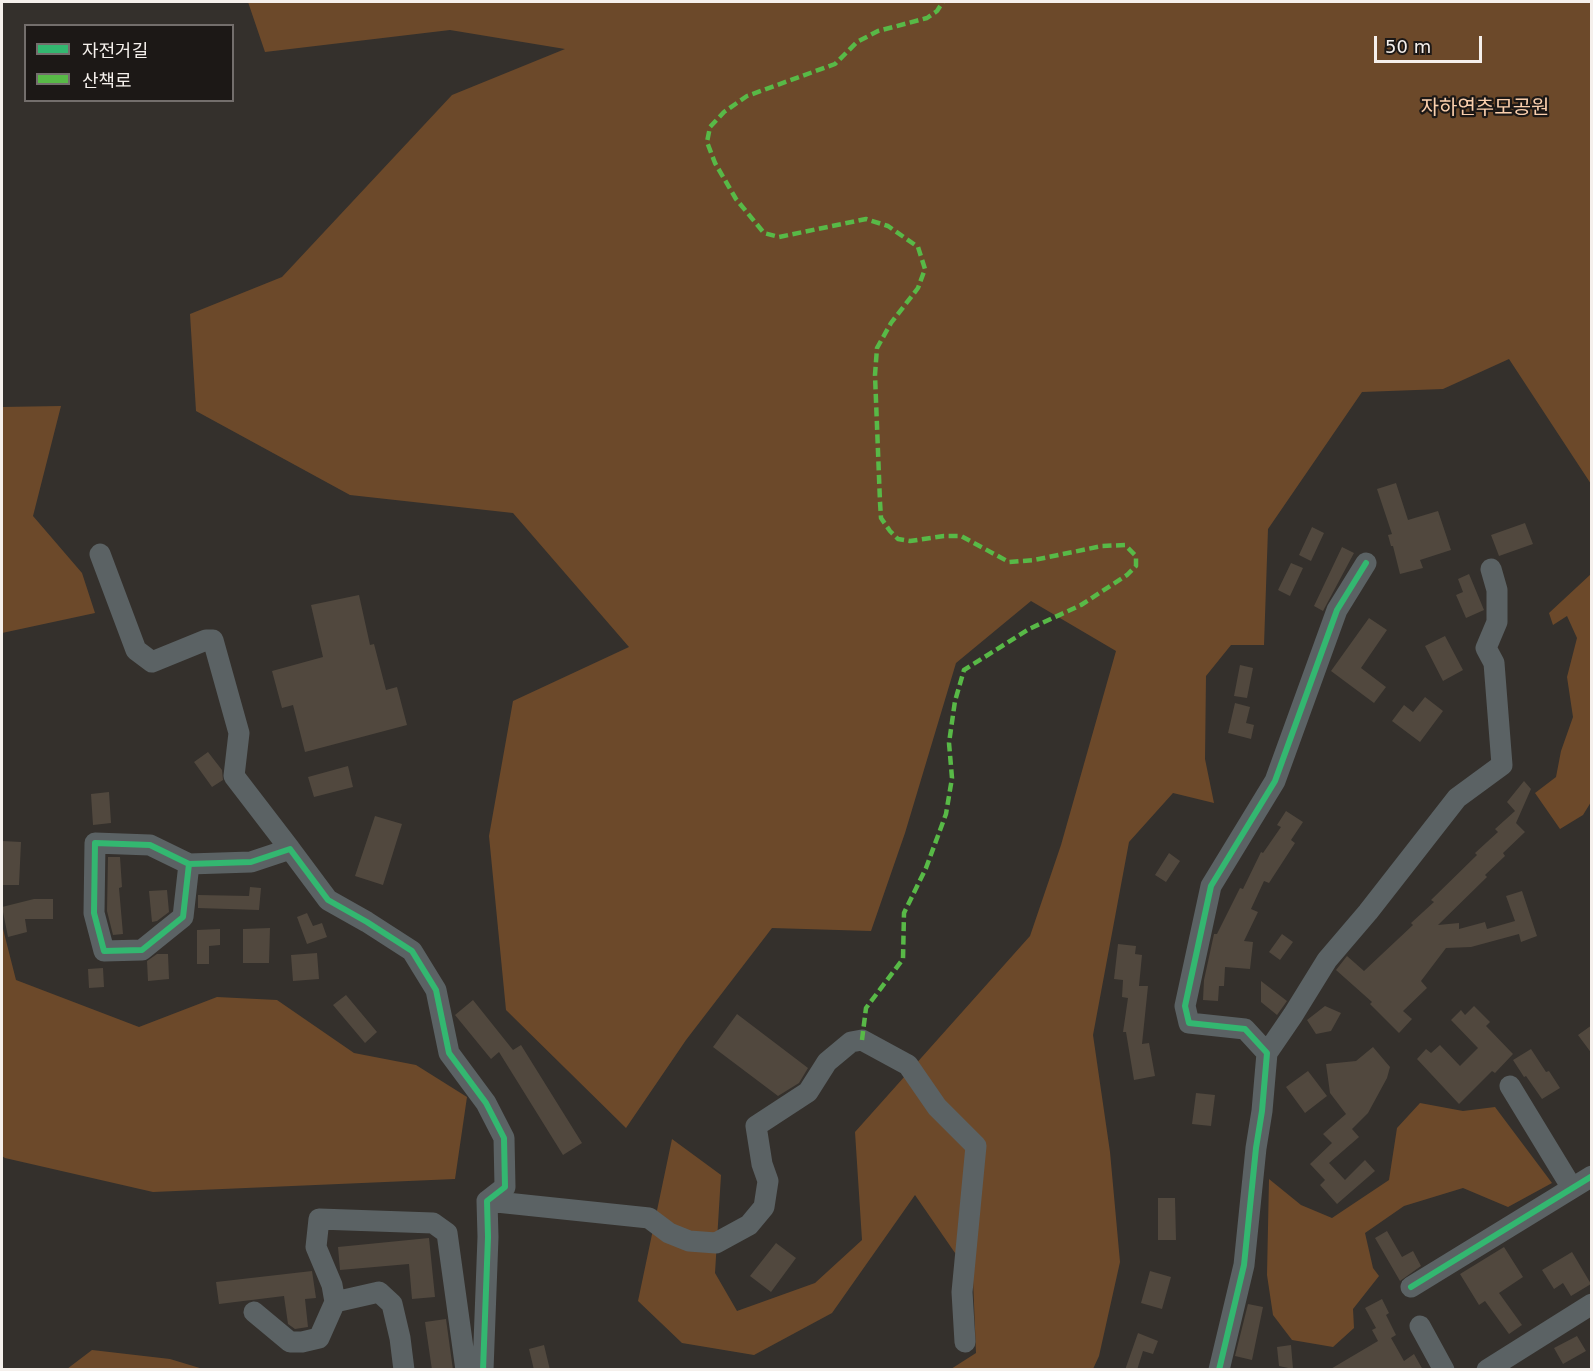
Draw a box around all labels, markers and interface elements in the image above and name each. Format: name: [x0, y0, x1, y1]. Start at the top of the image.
legend: [24, 24, 234, 102]
scale bar: [1377, 24, 1485, 62]
text: 50 m: [1385, 36, 1431, 57]
text: 자전거길: [82, 40, 148, 61]
text: 산책로: [82, 70, 132, 91]
park label: 자하연추모공원: [1421, 97, 1549, 121]

